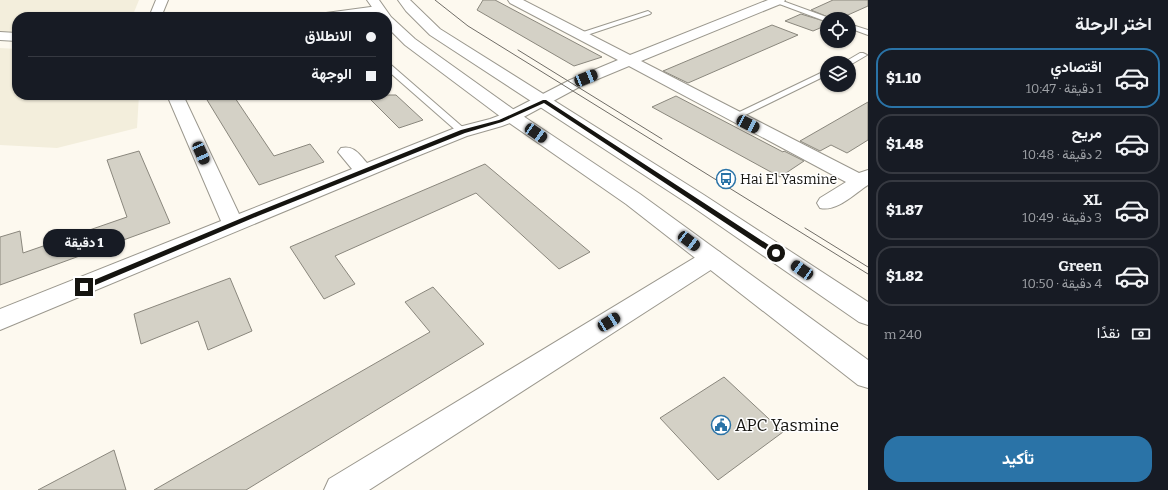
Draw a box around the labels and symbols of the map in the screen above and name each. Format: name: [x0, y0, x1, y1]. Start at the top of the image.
car: [573, 68, 599, 88]
car: [735, 113, 761, 135]
car: [523, 121, 549, 145]
car: [191, 140, 211, 166]
bus stop icon: Hai El Yasmine: [715, 168, 737, 190]
place label: Hai El Yasmine: [740, 171, 837, 188]
callout: 1 دقيقة: [43, 229, 125, 257]
car: [676, 229, 702, 253]
route start: [767, 244, 785, 262]
car: [789, 258, 815, 282]
route end: [75, 278, 93, 296]
car: [596, 311, 622, 333]
public building icon: APC Yasmine: [710, 414, 732, 436]
place label: APC Yasmine: [735, 415, 839, 436]

